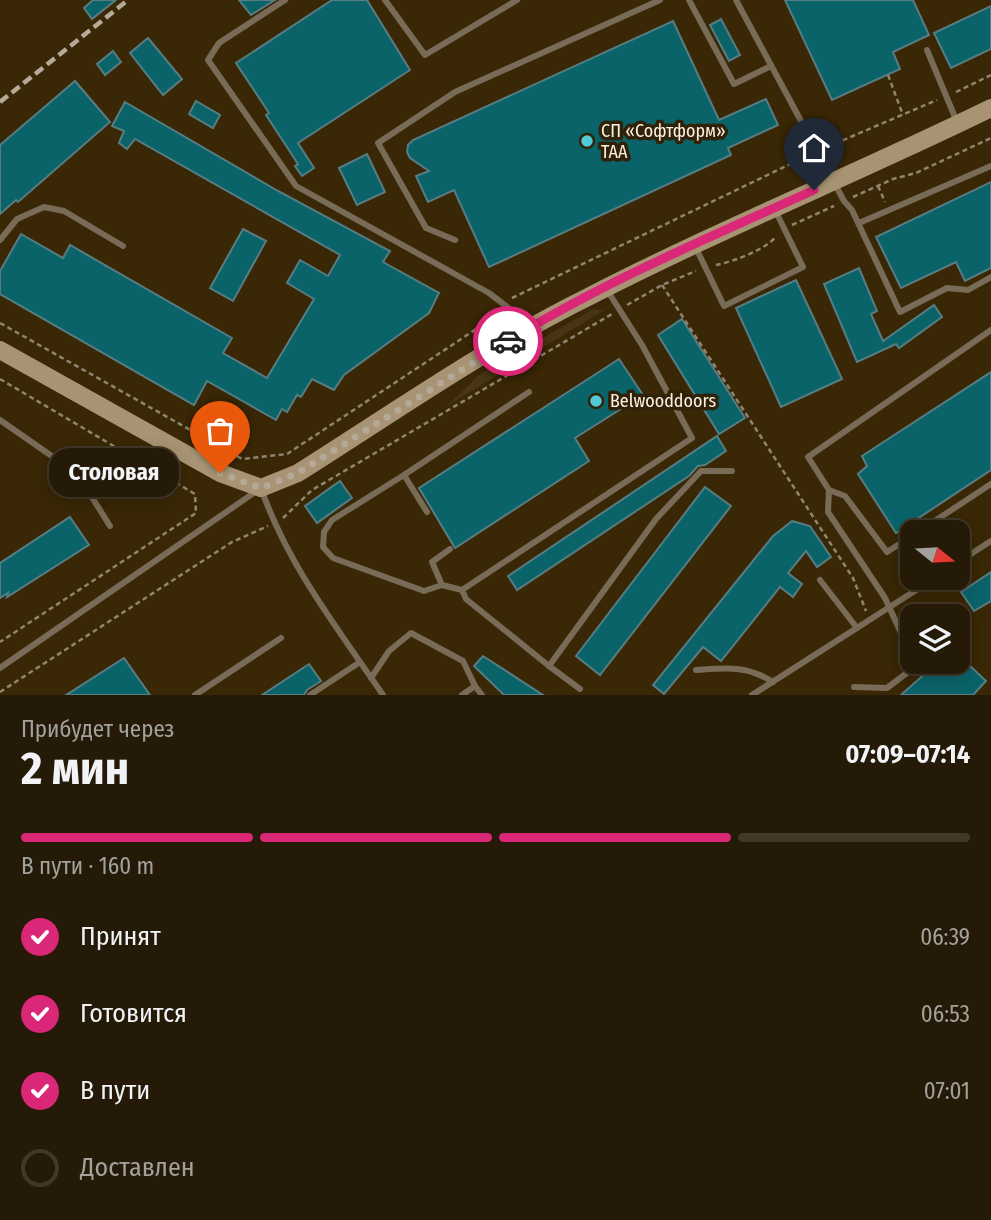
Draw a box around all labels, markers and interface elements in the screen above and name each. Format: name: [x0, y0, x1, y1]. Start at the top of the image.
pin: [784, 118, 844, 190]
place label: СП «Софтформ» ТАА: [601, 120, 726, 163]
icon: home: [795, 129, 833, 167]
marker: СП «Софтформ» ТАА: [579, 133, 595, 149]
courier: [473, 306, 543, 376]
icon: car: [489, 322, 527, 360]
place label: Belwooddoors: [610, 390, 716, 412]
marker: Belwooddoors: [588, 393, 604, 409]
pin: [190, 401, 250, 473]
icon: bag: [201, 412, 239, 450]
callout: Столовая: [48, 448, 178, 498]
text: Столовая: [69, 458, 160, 486]
north arrow: [900, 520, 970, 590]
map controls: [900, 520, 970, 674]
button: layers: [900, 604, 970, 674]
text: Прибудет через: [21, 715, 174, 743]
text: 07:09–07:14: [845, 739, 970, 770]
text: 2 мин: [21, 741, 129, 796]
text: В пути · 160 m: [21, 852, 154, 880]
icon: check: [21, 918, 59, 956]
text: Принят: [80, 921, 161, 952]
text: 06:39: [920, 923, 970, 951]
icon: check: [21, 995, 59, 1033]
text: Готовится: [80, 998, 187, 1029]
text: 06:53: [921, 1000, 970, 1028]
icon: check: [21, 1072, 59, 1110]
text: В пути: [80, 1075, 150, 1106]
text: 07:01: [924, 1077, 970, 1105]
text: Доставлен: [80, 1152, 195, 1183]

